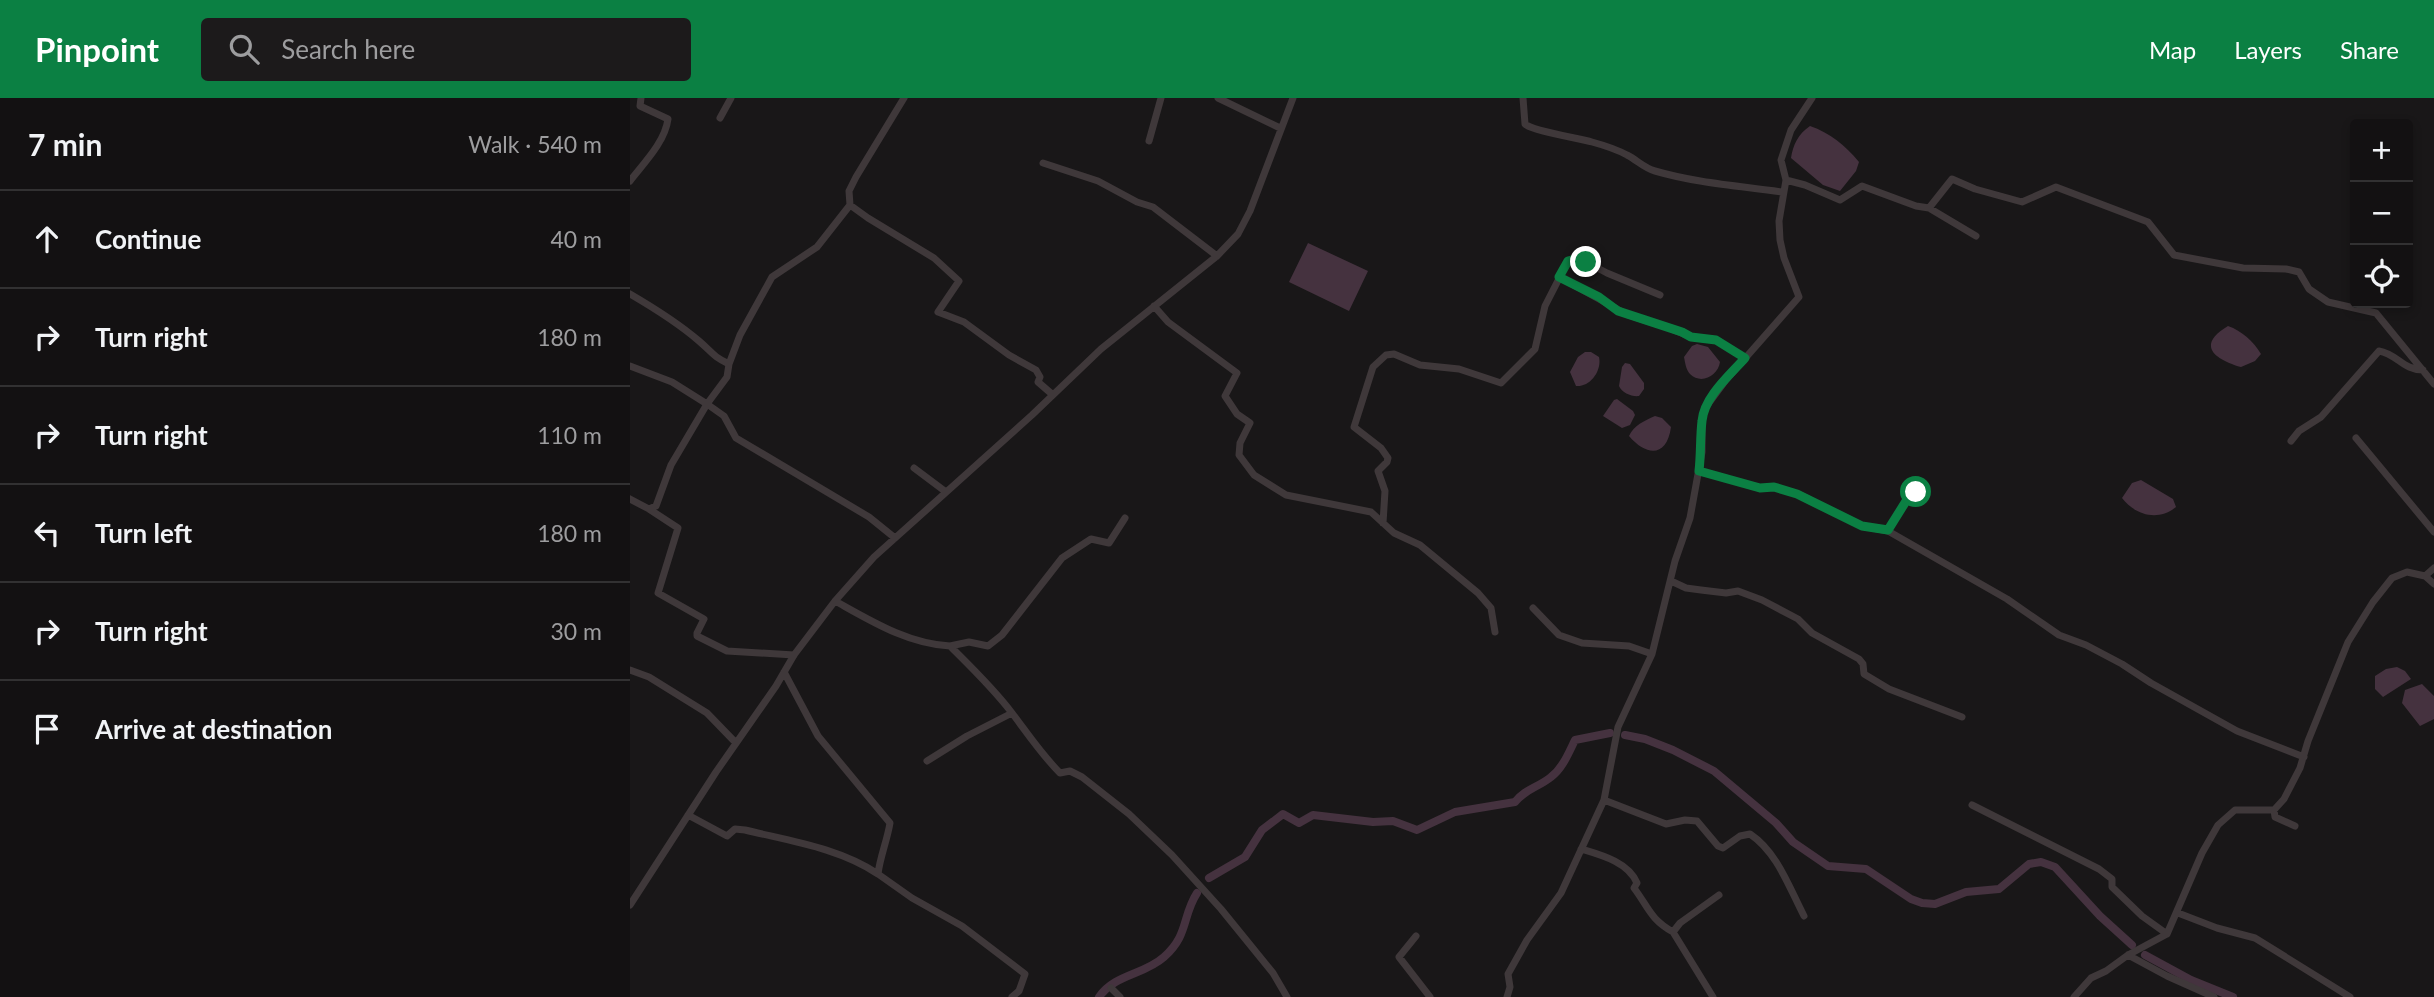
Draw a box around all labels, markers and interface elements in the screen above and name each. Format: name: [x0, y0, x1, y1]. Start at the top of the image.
search box: [201, 18, 691, 81]
text: Pinpoint: [35, 29, 159, 69]
icon: search: [225, 30, 263, 68]
text: Search here: [281, 33, 415, 65]
text: Map: [2149, 35, 2196, 64]
text: Layers: [2234, 35, 2302, 64]
text: Share: [2340, 35, 2399, 64]
map controls: [2350, 119, 2413, 308]
button: +: [2350, 119, 2413, 182]
text: 7 min: [28, 126, 102, 162]
text: Walk · 540 m: [468, 130, 602, 158]
button: −: [2350, 182, 2413, 245]
icon: ahead: [28, 220, 66, 258]
text: Continue: [95, 223, 201, 255]
text: 40 m: [551, 225, 602, 253]
button: locate: [2350, 245, 2413, 308]
route end: [1570, 246, 1601, 277]
icon: right: [28, 318, 66, 356]
text: Turn right: [95, 321, 208, 353]
text: 180 m: [537, 323, 602, 351]
icon: right: [28, 416, 66, 454]
text: Turn right: [95, 419, 208, 451]
text: 110 m: [537, 421, 602, 449]
route start: [1900, 476, 1931, 507]
icon: left: [28, 514, 66, 552]
text: Turn left: [95, 517, 192, 549]
text: 180 m: [537, 519, 602, 547]
icon: right: [28, 612, 66, 650]
text: Turn right: [95, 615, 208, 647]
text: 30 m: [551, 617, 602, 645]
icon: arrive: [28, 710, 66, 748]
text: Arrive at destination: [95, 713, 332, 745]

